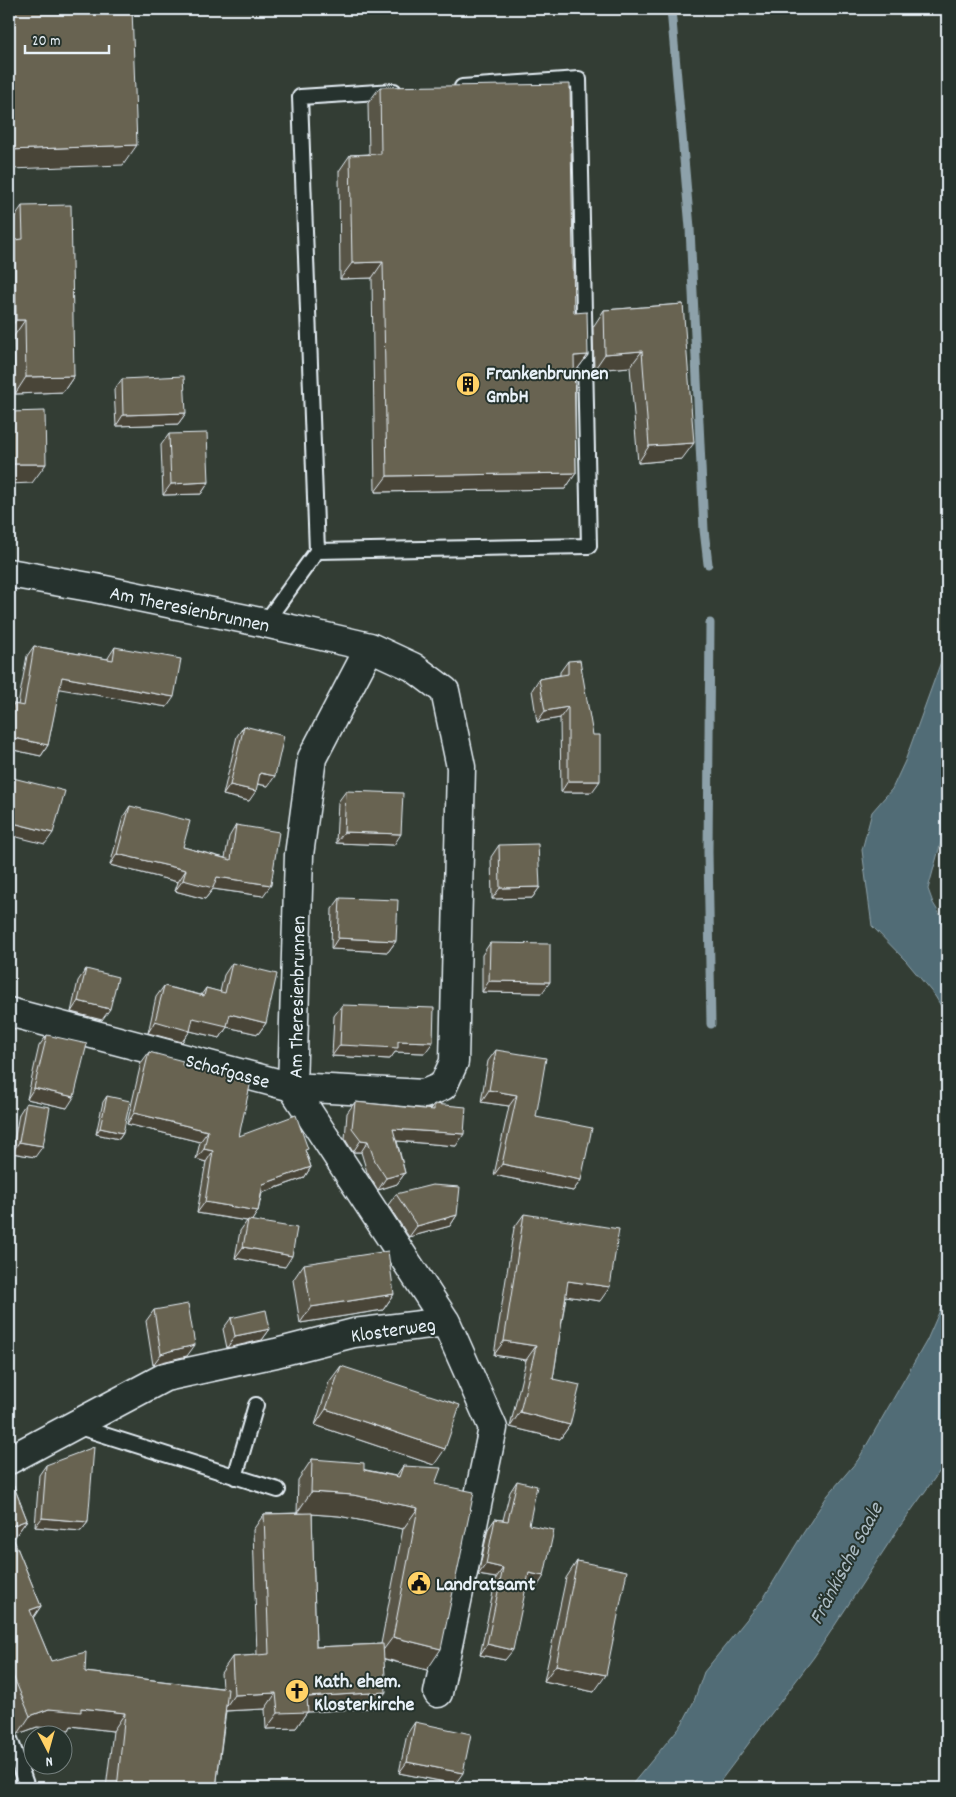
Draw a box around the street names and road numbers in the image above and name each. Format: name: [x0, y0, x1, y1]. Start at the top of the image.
street label: Am Theresienbrunnen: [107, 580, 272, 642]
street label: Am Theresienbrunnen: [284, 915, 314, 1079]
street label: Schafgasse: [182, 1048, 273, 1098]
street label: Klosterweg: [349, 1312, 438, 1352]

